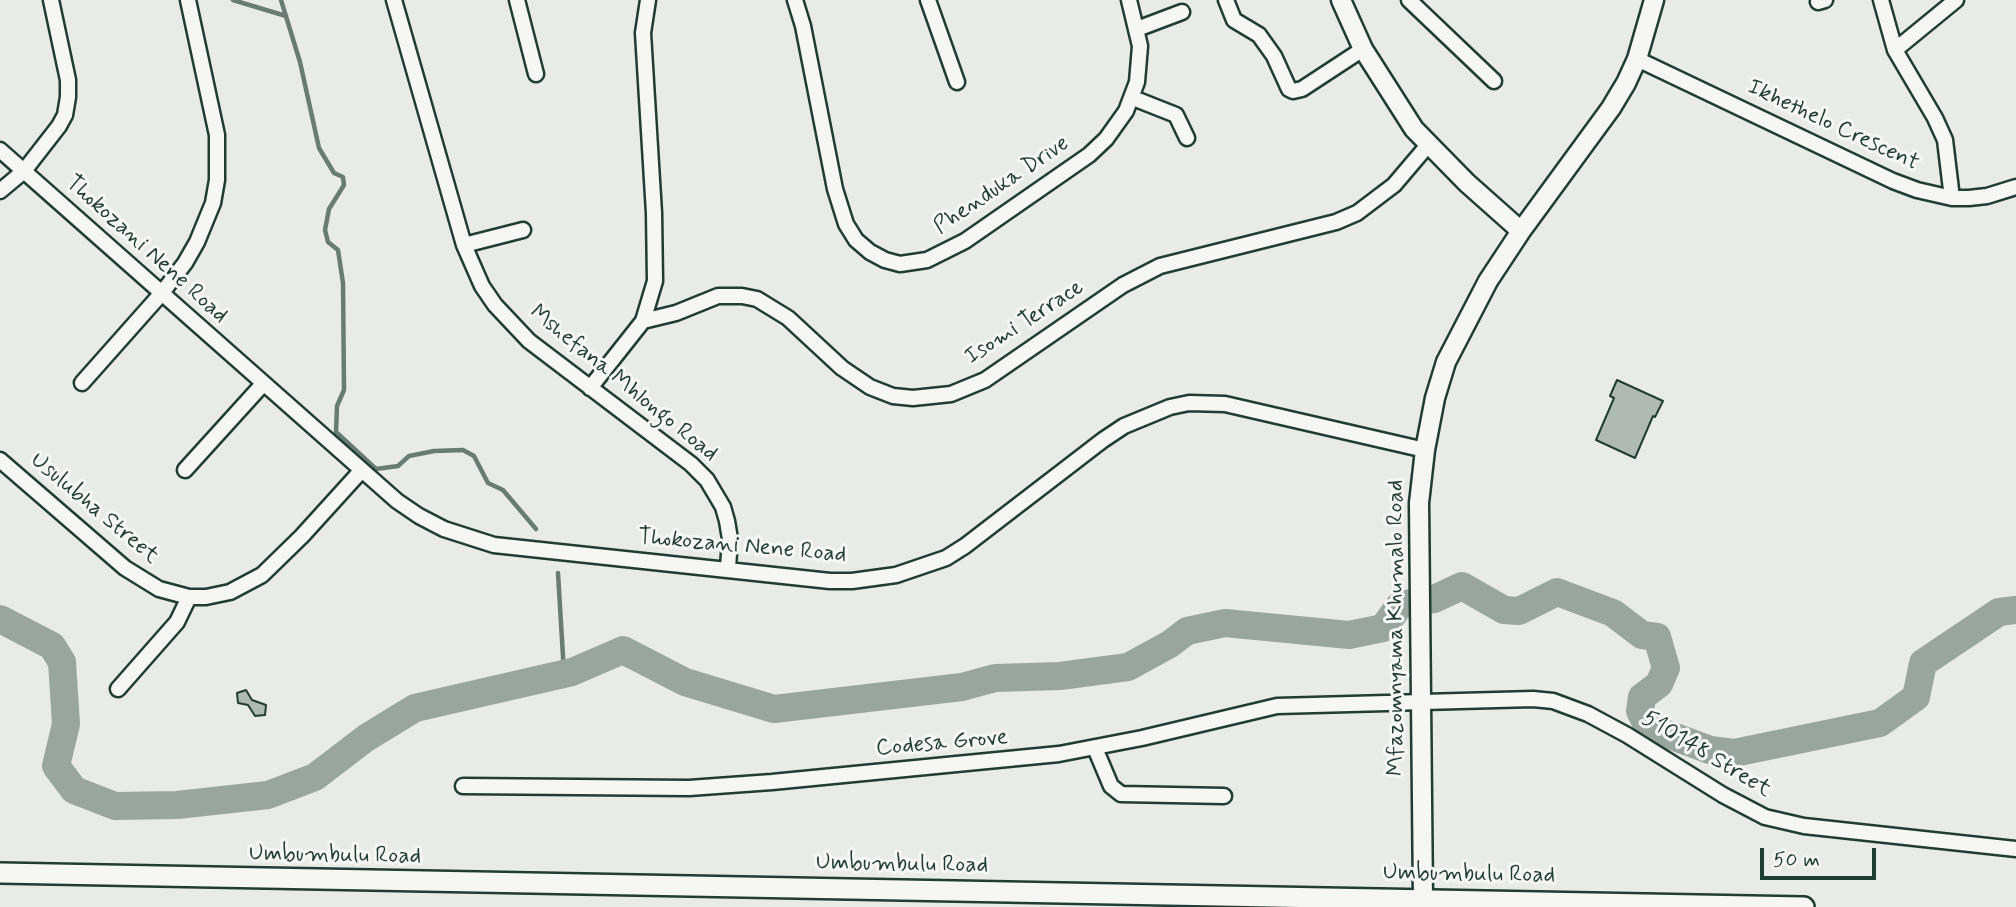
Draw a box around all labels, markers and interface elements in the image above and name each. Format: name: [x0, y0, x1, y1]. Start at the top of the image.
street label: Ikhethelo Crescent: [1743, 74, 1923, 178]
street label: Phenduka Drive: [929, 131, 1075, 241]
street label: Thokozani Nene Road: [59, 170, 233, 330]
street label: Isomi Terrace: [960, 274, 1090, 372]
street label: Mshefana Mhlongo Road: [523, 300, 723, 468]
street label: Usulubha Street: [24, 447, 164, 571]
street label: Mfazomnyama Khumalo Road: [1383, 480, 1411, 776]
street label: Thokozani Nene Road: [637, 524, 847, 570]
street label: 510148 Street: [1636, 706, 1776, 804]
street label: Codesa Grove: [875, 724, 1009, 764]
scale bar: [1764, 834, 1880, 878]
street label: Umbumbulu Road: [249, 841, 421, 871]
text: 50 m: [1773, 846, 1820, 874]
street label: Umbumbulu Road: [816, 850, 988, 880]
street label: Umbumbulu Road: [1383, 860, 1555, 890]

